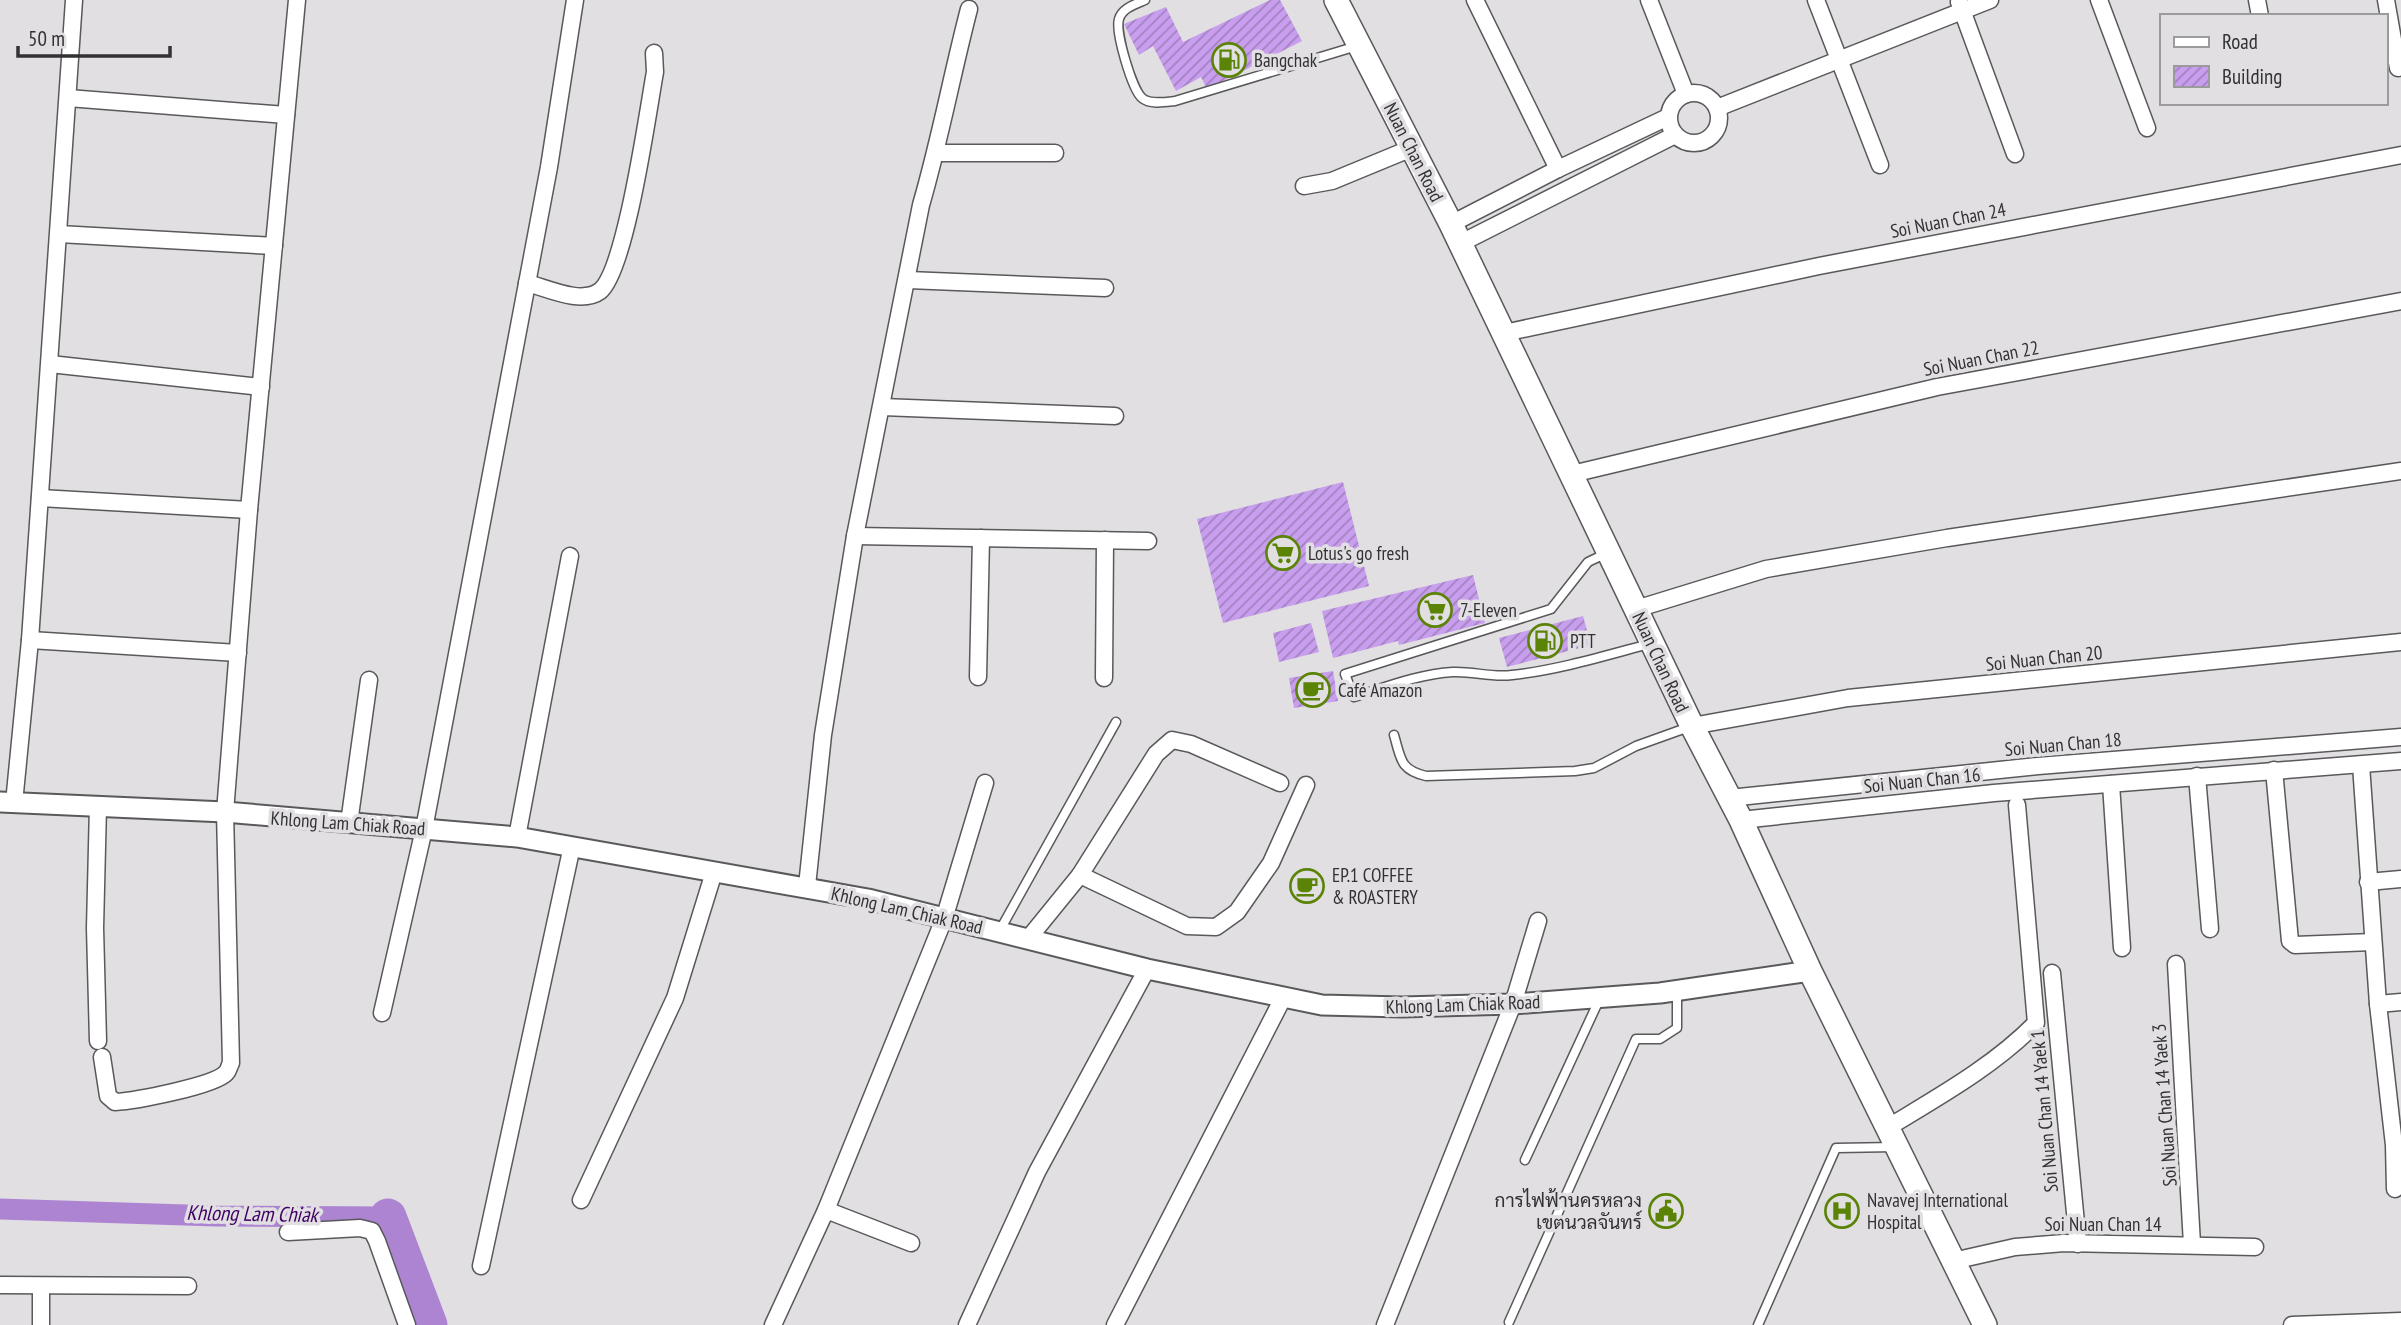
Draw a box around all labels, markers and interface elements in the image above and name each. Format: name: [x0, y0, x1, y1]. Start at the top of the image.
scale bar: [18, 14, 170, 58]
legend: [2160, 14, 2387, 105]
text: 50 m: [28, 25, 65, 52]
text: Road: [2222, 28, 2258, 55]
fuel station icon: Bangchak: [1210, 41, 1248, 79]
place label: Bangchak: [1254, 48, 1318, 72]
text: Building: [2222, 63, 2282, 90]
street label: Nuan Chan Road: [1379, 98, 1449, 206]
street label: Soi Nuan Chan 24: [1888, 197, 2008, 243]
street label: Soi Nuan Chan 22: [1921, 335, 2041, 381]
supermarket icon: Lotus's go fresh: [1264, 534, 1302, 572]
place label: Lotus's go fresh: [1308, 541, 1409, 565]
supermarket icon: 7-Eleven: [1416, 591, 1454, 629]
place label: 7-Eleven: [1460, 598, 1517, 622]
street label: Nuan Chan Road: [1627, 608, 1695, 716]
fuel station icon: PTT: [1526, 622, 1564, 660]
place label: PTT: [1570, 629, 1596, 653]
street label: Soi Nuan Chan 20: [1985, 640, 2103, 676]
cafe icon: Café Amazon: [1294, 671, 1332, 709]
place label: Café Amazon: [1338, 678, 1422, 702]
street label: Soi Nuan Chan 18: [2004, 727, 2122, 761]
street label: Soi Nuan Chan 16: [1863, 762, 1981, 798]
street label: Khlong Lam Chiak Road: [270, 806, 426, 840]
place label: EP.1 COFFEE & ROASTERY: [1332, 863, 1418, 909]
cafe icon: EP.1 COFFEE & ROASTERY: [1288, 867, 1326, 905]
street label: Khlong Lam Chiak Road: [829, 881, 985, 939]
street label: Khlong Lam Chiak Road: [1385, 989, 1541, 1019]
street label: Soi Nuan Chan 14 Yaek 3: [2146, 1023, 2182, 1187]
street label: Soi Nuan Chan 14 Yaek 1: [2025, 1029, 2063, 1193]
place label: การไฟฟ้านครหลวง เขตนวลจันทร์: [1494, 1188, 1642, 1234]
place label: Navavej International Hospital: [1867, 1188, 2008, 1234]
public building icon: การไฟฟ้านครหลวง เขตนวลจันทร์: [1647, 1192, 1685, 1230]
hospital icon: Navavej International Hospital: [1823, 1192, 1861, 1230]
water label: Khlong Lam Chiak: [186, 1199, 321, 1228]
street label: Soi Nuan Chan 14: [2044, 1212, 2162, 1236]

